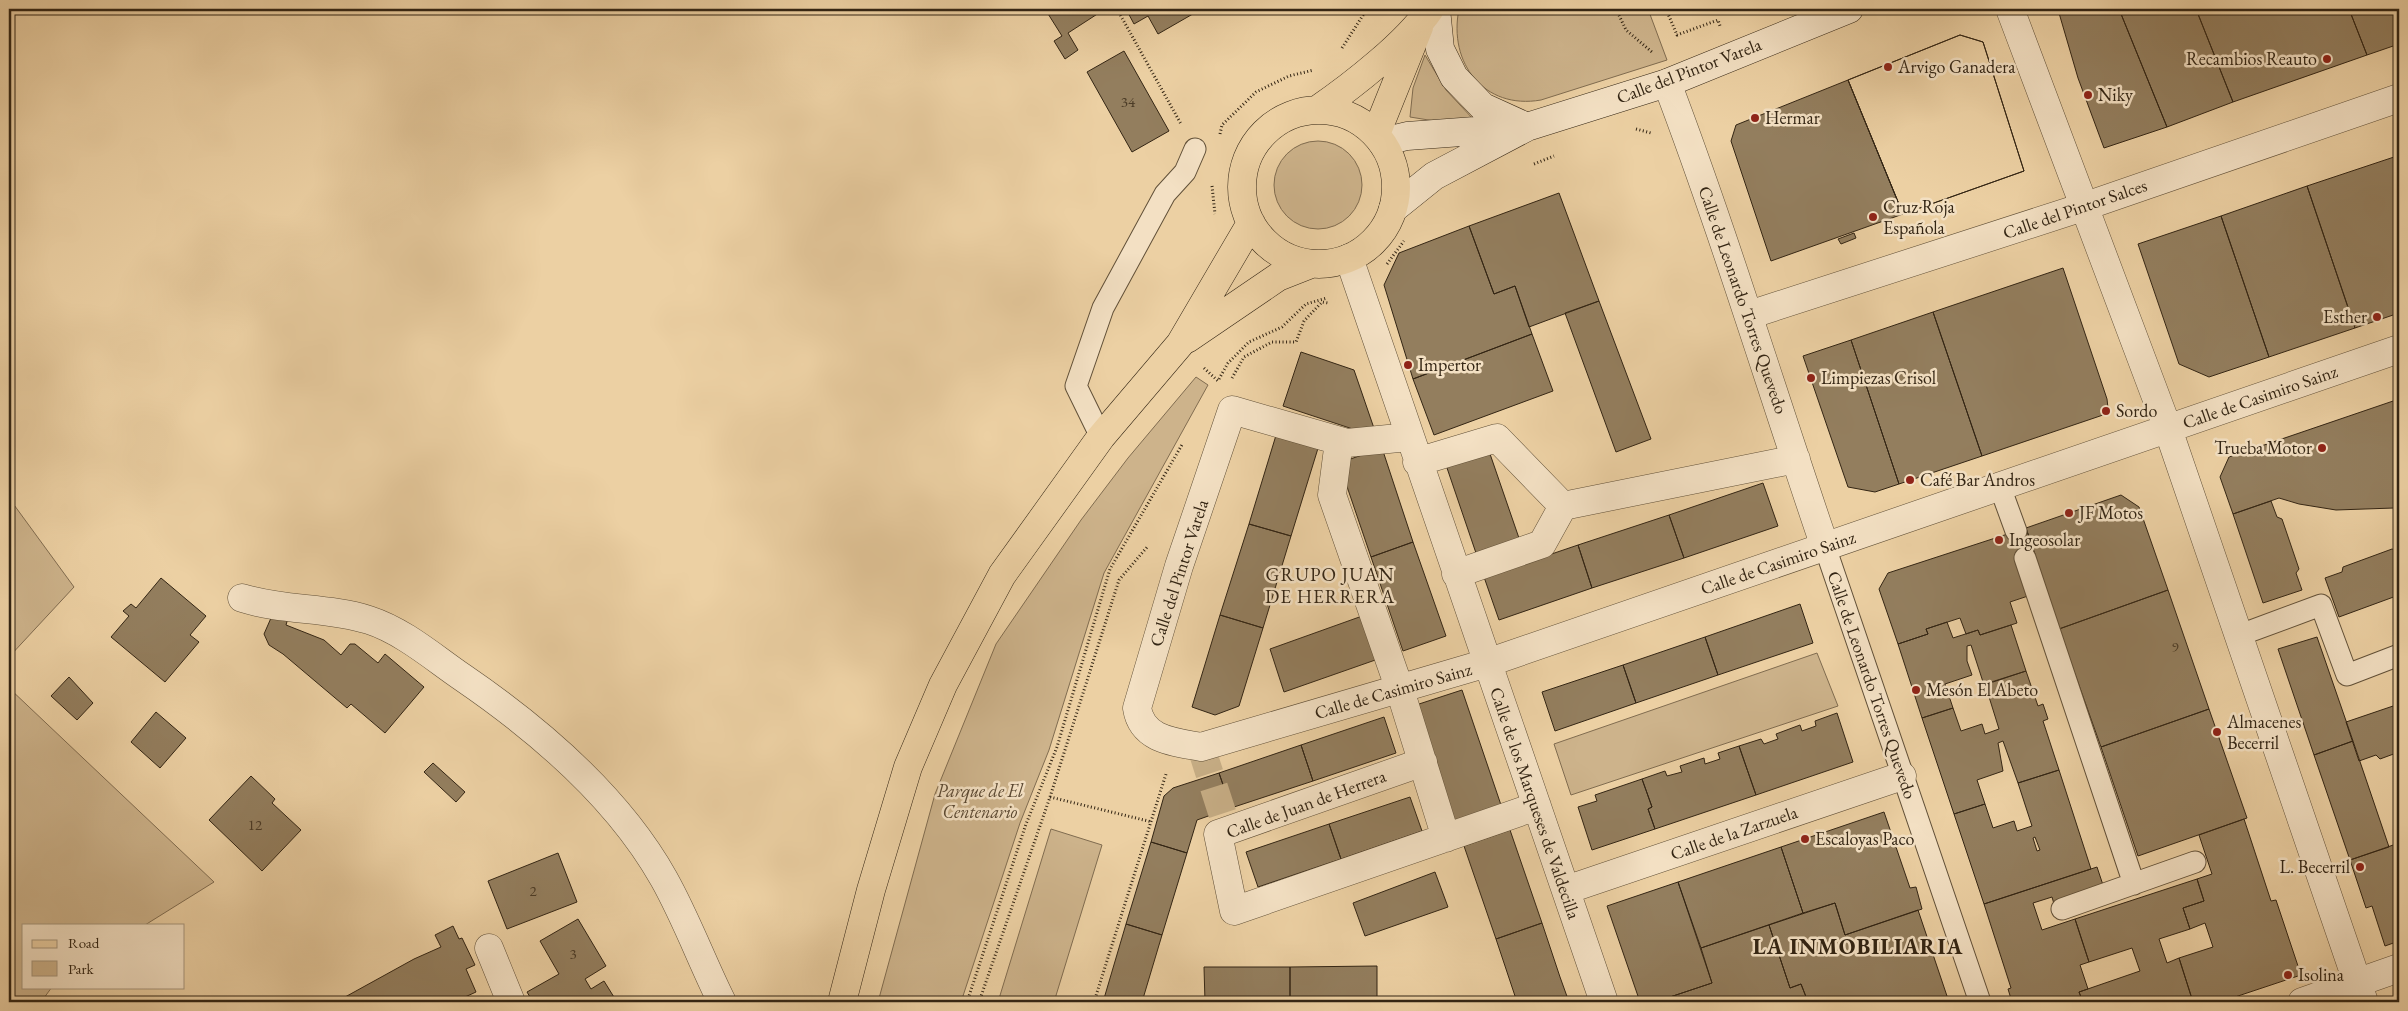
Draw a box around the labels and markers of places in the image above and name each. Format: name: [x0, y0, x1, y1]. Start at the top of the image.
place label: Recambios Reauto: [2186, 47, 2317, 70]
marker: Recambios Reauto: [2321, 53, 2333, 65]
place label: Arvigo Ganadera: [1897, 55, 2016, 78]
marker: Arvigo Ganadera: [1882, 61, 1894, 73]
place label: Niky: [2098, 83, 2133, 106]
marker: Niky: [2082, 89, 2094, 101]
place label: Hermar: [1765, 106, 1820, 129]
marker: Hermar: [1749, 112, 1761, 124]
place label: Cruz Roja Española: [1883, 195, 1955, 239]
marker: Cruz Roja Española: [1867, 211, 1879, 223]
place label: Esther: [2323, 305, 2367, 328]
marker: Esther: [2371, 311, 2383, 323]
place label: Impertor: [1418, 353, 1481, 376]
marker: Impertor: [1402, 359, 1414, 371]
place label: Limpiezas Crisol: [1821, 366, 1936, 389]
marker: Limpiezas Crisol: [1805, 372, 1817, 384]
place label: Sordo: [2116, 399, 2157, 422]
marker: Sordo: [2100, 405, 2112, 417]
place label: Trueba Motor: [2214, 436, 2312, 459]
marker: Trueba Motor: [2316, 442, 2328, 454]
place label: Café Bar Andros: [1920, 468, 2035, 491]
marker: Café Bar Andros: [1904, 474, 1916, 486]
place label: JF Motos: [2077, 501, 2143, 524]
marker: JF Motos: [2063, 507, 2075, 519]
place label: Ingeosolar: [2009, 528, 2080, 551]
marker: Ingeosolar: [1993, 534, 2005, 546]
place label: Mesón El Abeto: [1926, 678, 2038, 701]
marker: Mesón El Abeto: [1910, 684, 1922, 696]
place label: Almacenes Becerril: [2226, 710, 2301, 754]
marker: Almacenes Becerril: [2211, 726, 2223, 738]
place label: Escaloyas Paco: [1815, 827, 1914, 850]
marker: Escaloyas Paco: [1799, 833, 1811, 845]
place label: L. Becerril: [2280, 855, 2350, 878]
marker: L. Becerril: [2354, 861, 2366, 873]
place label: Isolina: [2298, 963, 2345, 986]
marker: Isolina: [2282, 969, 2294, 981]

